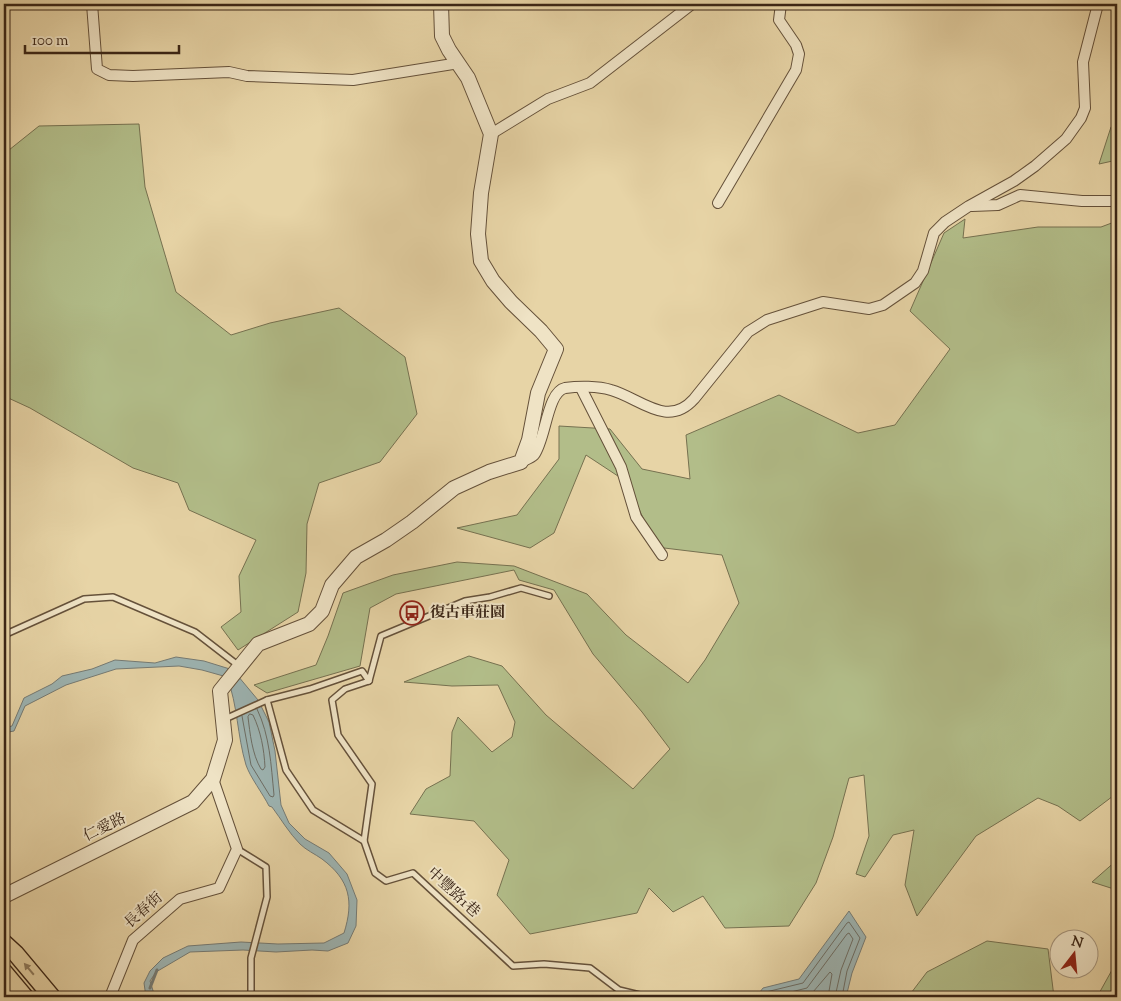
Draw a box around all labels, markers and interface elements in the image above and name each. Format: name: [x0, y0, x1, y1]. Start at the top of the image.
scale bar: [25, 22, 179, 54]
text: 100 m: [32, 31, 69, 52]
bus stop icon: 復古車莊園: [399, 600, 425, 626]
place label: 復古車莊園: [430, 603, 505, 624]
street label: 仁愛路: [80, 809, 130, 847]
street label: 中豐路1巷: [422, 863, 484, 923]
street label: 長春街: [120, 888, 168, 934]
north arrow: [1048, 928, 1098, 978]
text: N: [1069, 932, 1085, 955]
one-way arrow: [23, 964, 35, 976]

